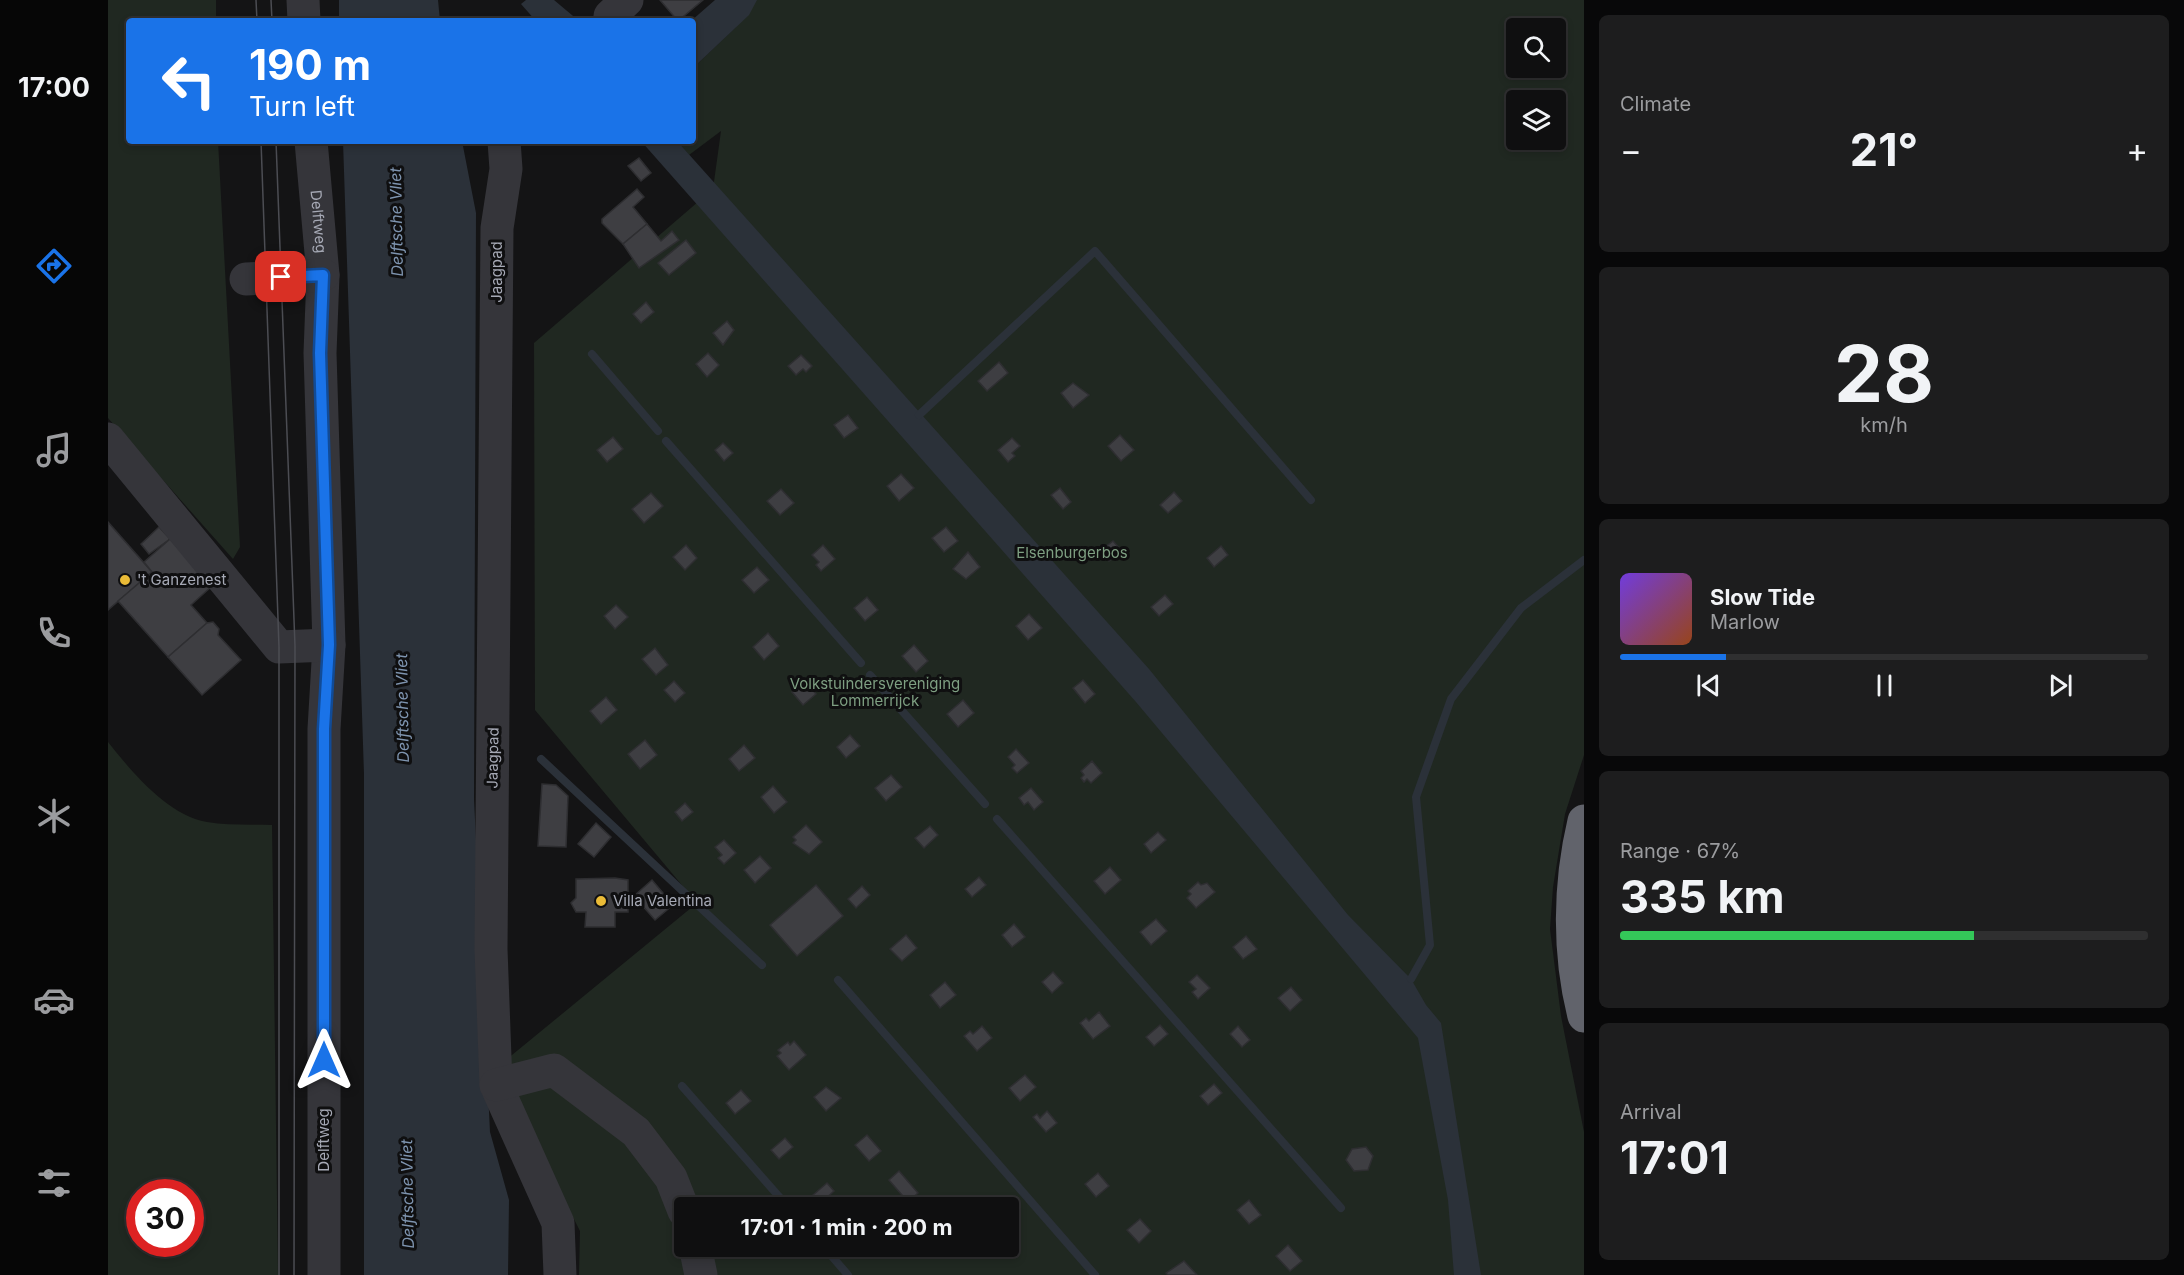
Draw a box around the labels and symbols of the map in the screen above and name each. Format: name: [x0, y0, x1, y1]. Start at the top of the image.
water label: Delftsche Vliet: [385, 167, 407, 277]
street label: Delftweg: [306, 189, 331, 254]
street label: Jaagpad: [487, 241, 506, 303]
pin: [255, 251, 306, 302]
park label: Elsenburgerbos: [1016, 543, 1128, 562]
place label: 't Ganzenest: [137, 570, 226, 589]
marker: 't Ganzenest: [118, 573, 132, 587]
water label: Delftsche Vliet: [391, 653, 413, 763]
park label: Volkstuindersvereniging Lommerrijck: [790, 674, 960, 710]
street label: Jaagpad: [482, 727, 503, 789]
place label: Villa Valentina: [613, 891, 712, 910]
marker: Villa Valentina: [594, 894, 608, 908]
position arrow: [292, 1028, 356, 1092]
street label: Delftweg: [314, 1108, 333, 1172]
water label: Delftsche Vliet: [396, 1139, 418, 1249]
speed limit sign: 30: [126, 1179, 204, 1257]

